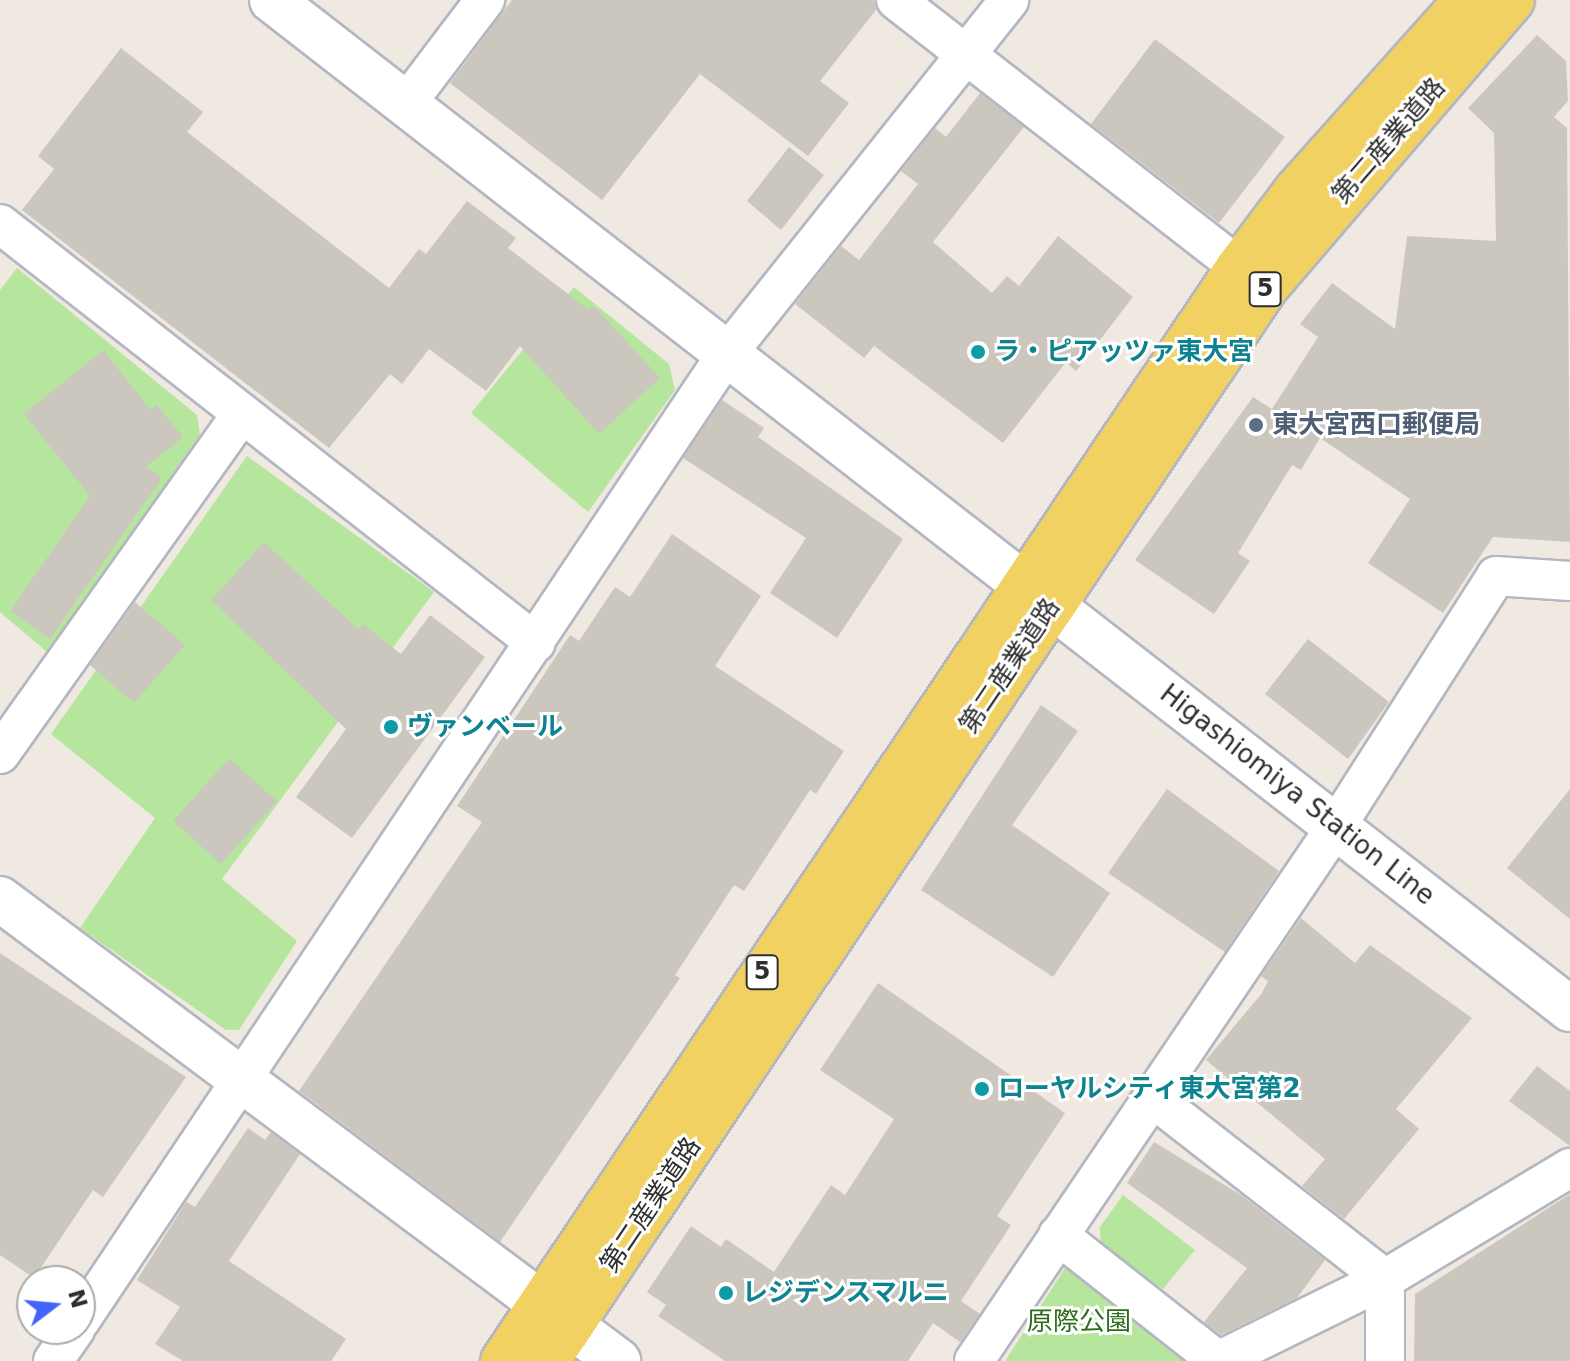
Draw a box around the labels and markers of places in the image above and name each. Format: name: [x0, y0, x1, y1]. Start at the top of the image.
place label: ラ・ピアッツァ東大宮: [994, 336, 1254, 368]
marker: ラ・ピアッツァ東大宮: [969, 343, 987, 361]
place label: 東大宮西口郵便局: [1272, 409, 1480, 441]
marker: 東大宮西口郵便局: [1247, 416, 1265, 434]
place label: ヴァンベール: [407, 711, 563, 743]
marker: ヴァンベール: [382, 718, 400, 736]
place label: ローヤルシティ東大宮第2: [998, 1073, 1302, 1105]
marker: ローヤルシティ東大宮第2: [973, 1080, 991, 1098]
place label: レジデンスマルニ: [742, 1277, 950, 1309]
marker: レジデンスマルニ: [717, 1284, 735, 1302]

